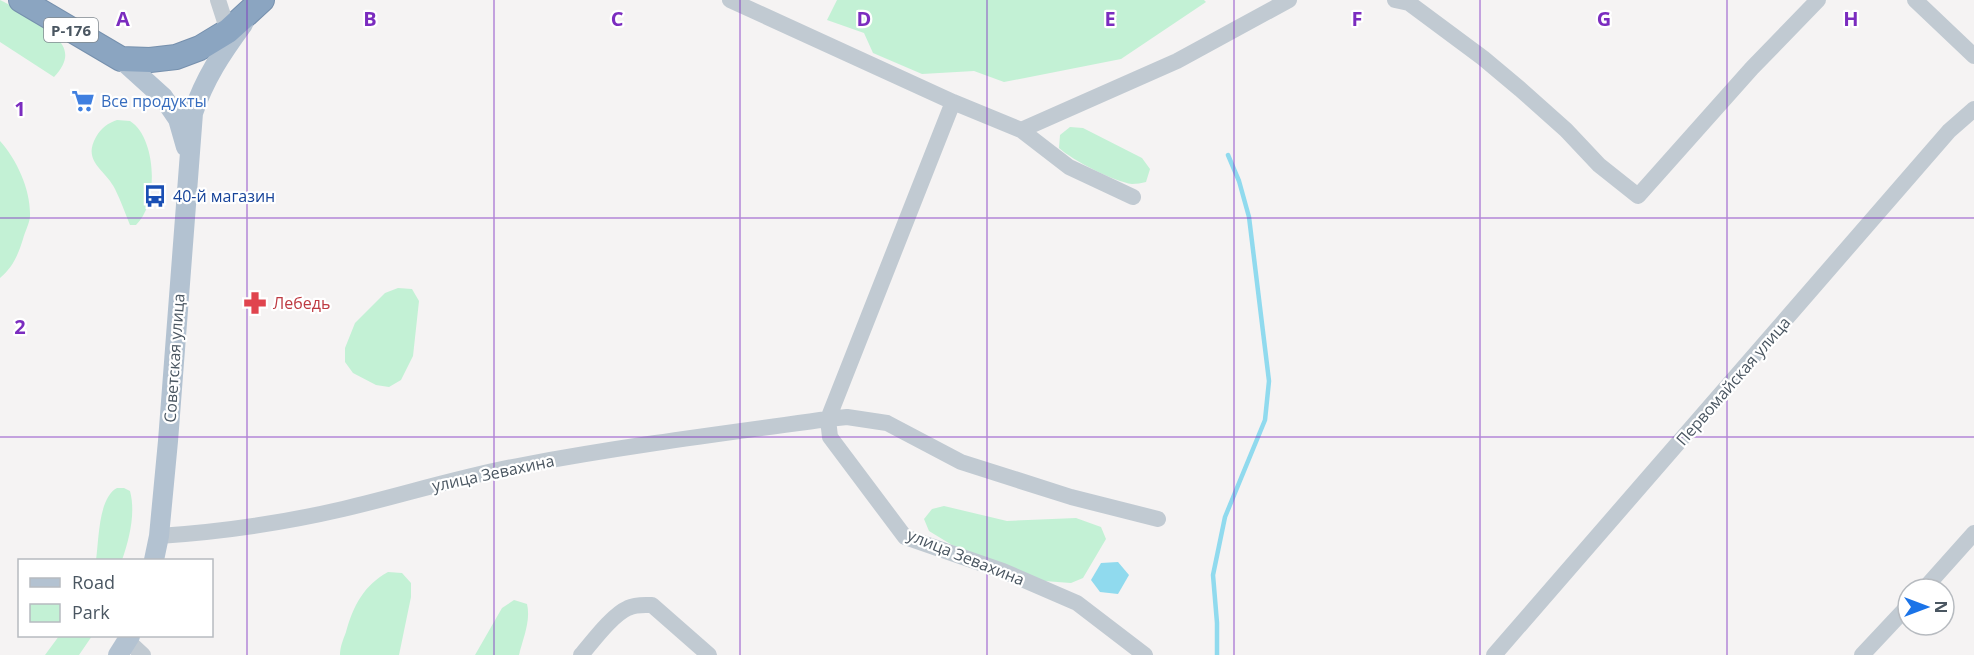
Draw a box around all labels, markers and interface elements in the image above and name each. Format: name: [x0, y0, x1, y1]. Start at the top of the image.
text: A: [116, 5, 130, 32]
text: B: [363, 5, 377, 32]
text: C: [611, 5, 624, 32]
text: D: [857, 5, 871, 32]
text: E: [1104, 5, 1116, 32]
text: F: [1352, 5, 1362, 32]
text: G: [1597, 5, 1611, 32]
text: H: [1843, 5, 1859, 32]
road number: Р-176: [44, 18, 98, 42]
supermarket icon: Все продукты: [70, 88, 96, 114]
place label: Все продукты: [101, 90, 207, 112]
text: 1: [14, 95, 26, 122]
bus stop icon: 40-й магазин: [142, 183, 168, 209]
place label: 40-й магазин: [173, 185, 275, 207]
pharmacy icon: Лебедь: [242, 290, 268, 316]
place label: Лебедь: [273, 292, 330, 314]
street label: Советская улица: [159, 293, 189, 423]
street label: Первомайская улица: [1671, 312, 1795, 450]
text: 2: [14, 313, 26, 340]
street label: улица Зевахина: [430, 449, 556, 497]
street label: улица Зевахина: [904, 524, 1028, 590]
legend: [18, 559, 213, 637]
text: Road: [72, 570, 115, 594]
north arrow: [1896, 577, 1956, 637]
text: Park: [72, 600, 110, 624]
text: N: [1930, 600, 1952, 614]

